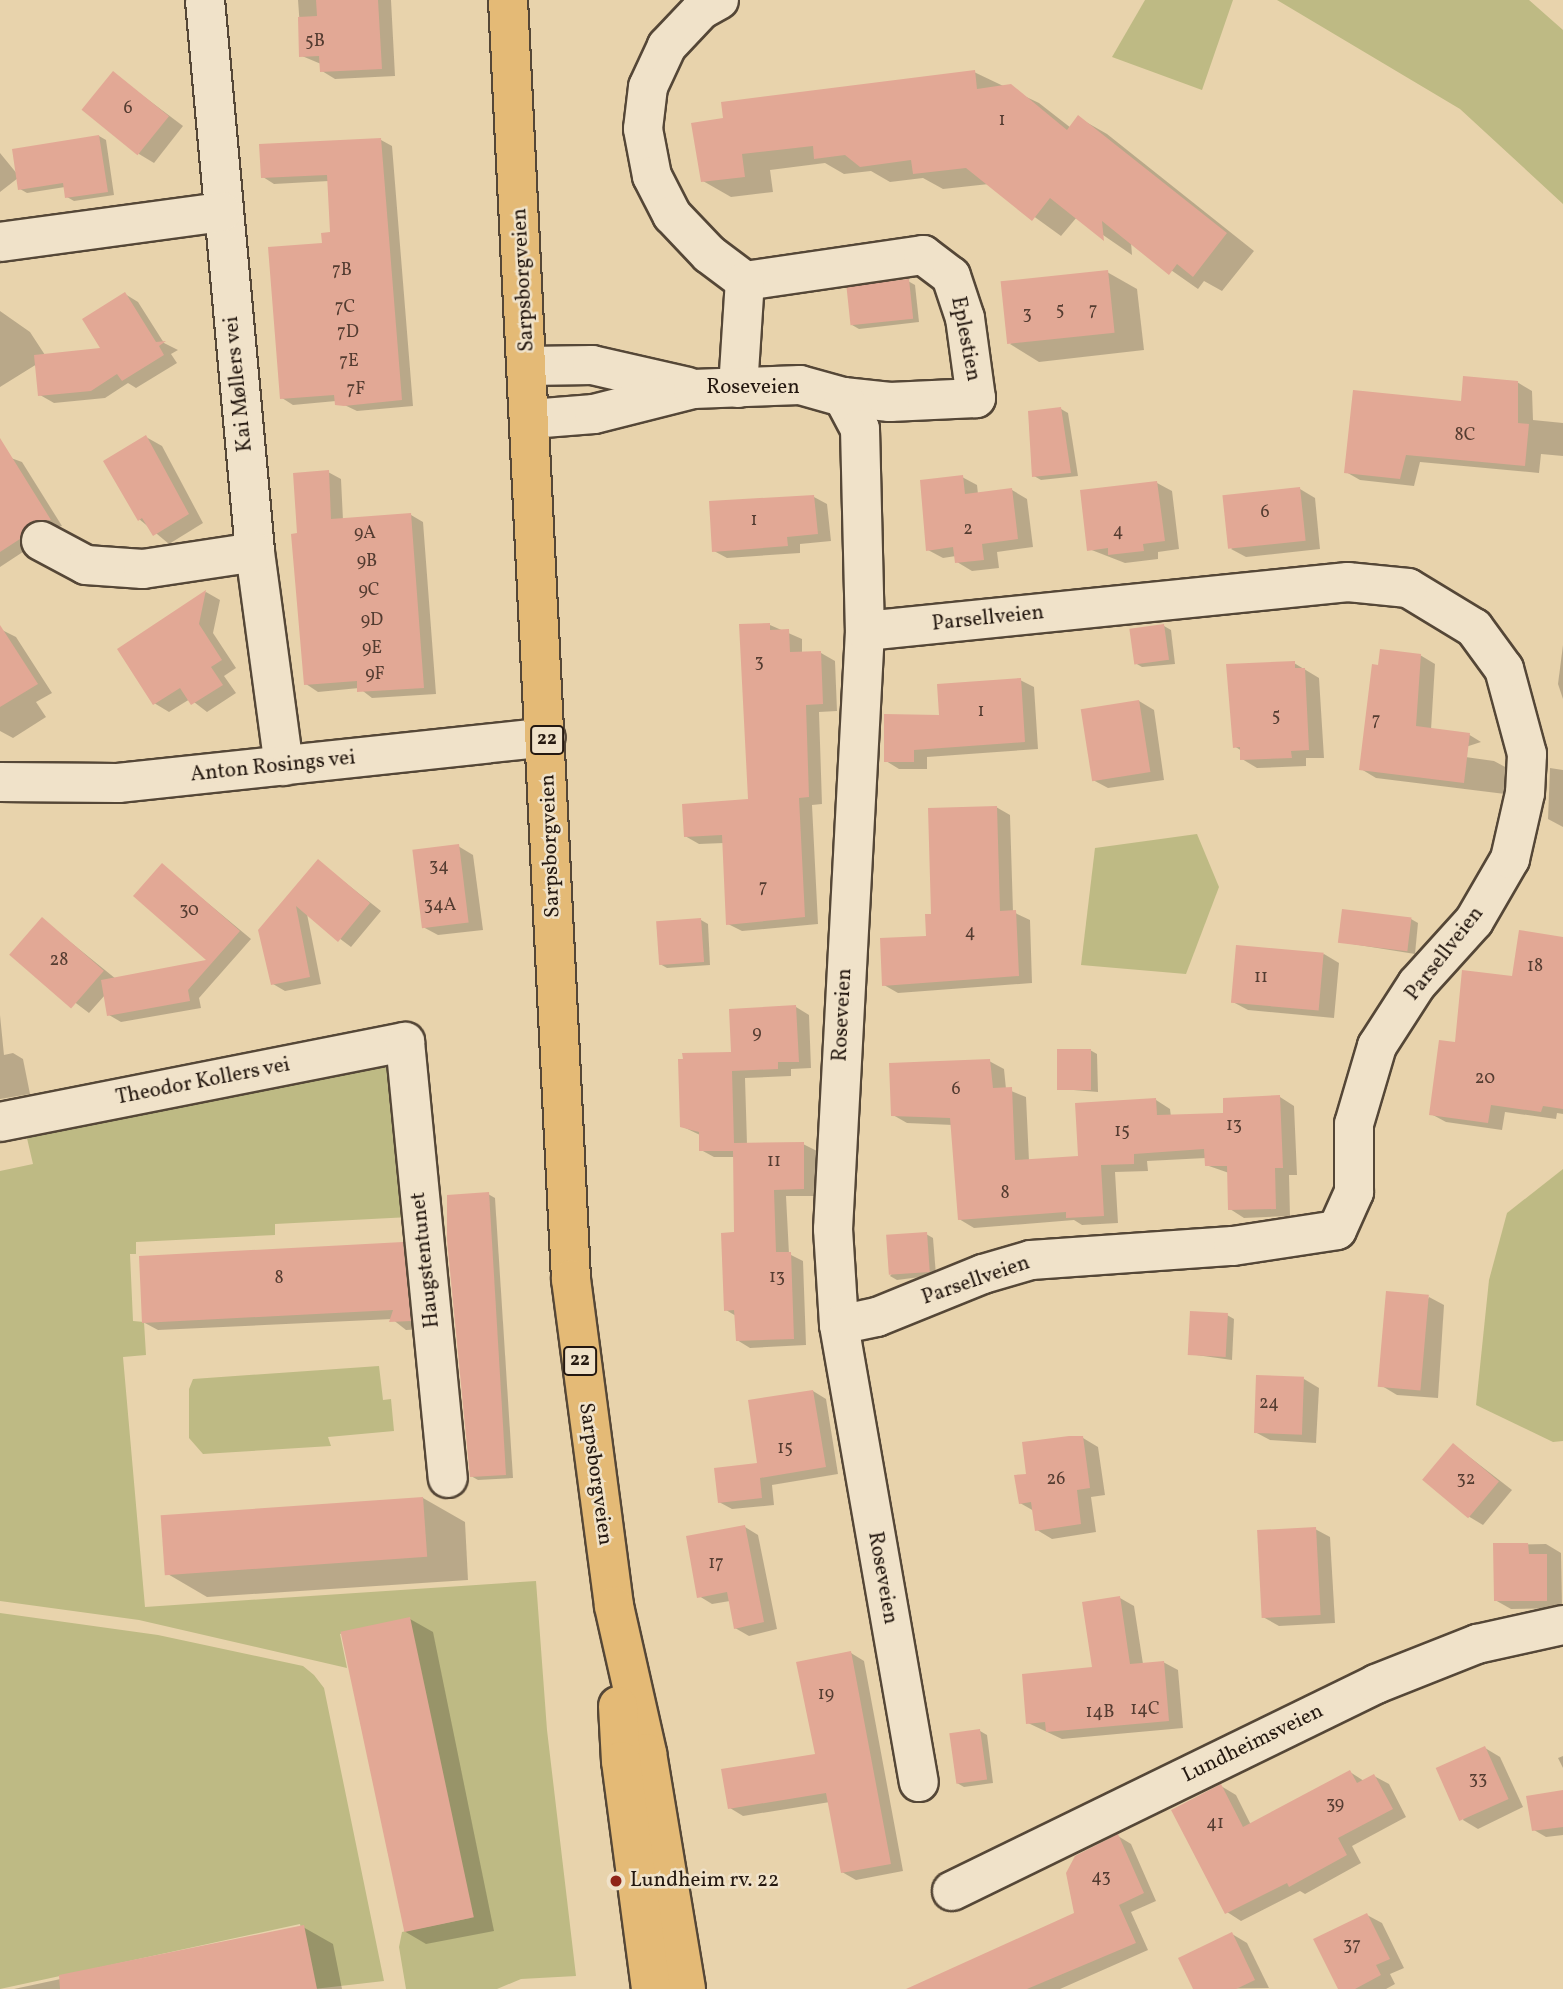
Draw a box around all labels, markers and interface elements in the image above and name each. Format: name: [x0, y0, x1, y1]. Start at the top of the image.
house number: 5B: [305, 31, 325, 53]
house number: 6: [123, 98, 133, 120]
house number: 1: [999, 110, 1005, 132]
street label: Sarpsborgveien: [508, 208, 540, 352]
house number: 7B: [332, 260, 352, 282]
street label: Eplestien: [944, 294, 986, 384]
house number: 7C: [335, 297, 355, 319]
house number: 5: [1056, 300, 1064, 322]
house number: 7: [1089, 300, 1097, 322]
house number: 3: [1022, 304, 1032, 326]
street label: Kai Møllers vei: [219, 315, 259, 453]
house number: 7D: [337, 322, 359, 344]
house number: 7E: [339, 351, 359, 373]
street label: Roseveien: [706, 375, 800, 401]
house number: 7F: [347, 379, 365, 401]
house number: 8C: [1455, 425, 1475, 447]
house number: 6: [1260, 502, 1270, 524]
house number: 1: [751, 510, 757, 532]
house number: 2: [963, 519, 973, 541]
house number: 4: [1113, 521, 1123, 543]
house number: 9A: [354, 523, 376, 545]
house number: 9B: [357, 551, 377, 573]
house number: 9C: [358, 580, 380, 602]
street label: Parsellveien: [931, 601, 1045, 637]
house number: 9D: [361, 610, 383, 632]
house number: 9E: [362, 638, 382, 660]
house number: 3: [754, 652, 764, 674]
house number: 9F: [365, 664, 385, 686]
house number: 1: [978, 701, 984, 723]
house number: 5: [1272, 706, 1280, 728]
house number: 7: [1372, 710, 1380, 732]
road number: 22: [530, 724, 564, 755]
street label: Anton Rosings vei: [189, 746, 357, 788]
street label: Sarpsborgveien: [536, 774, 566, 918]
house number: 34: [429, 856, 449, 878]
house number: 7: [759, 877, 767, 899]
house number: 34A: [424, 895, 456, 917]
house number: 30: [179, 900, 199, 922]
street label: Parsellveien: [1400, 902, 1490, 1006]
house number: 4: [965, 922, 975, 944]
house number: 28: [50, 950, 68, 972]
house number: 18: [1527, 956, 1543, 978]
house number: 11: [1254, 967, 1268, 989]
street label: Roseveien: [828, 968, 858, 1062]
house number: 9: [752, 1023, 762, 1045]
street label: Theodor Kollers vei: [113, 1053, 293, 1111]
house number: 20: [1475, 1068, 1495, 1090]
house number: 6: [951, 1079, 961, 1101]
house number: 13: [1226, 1115, 1242, 1137]
house number: 15: [1114, 1121, 1130, 1143]
house number: 11: [767, 1151, 781, 1173]
house number: 8: [1000, 1183, 1010, 1205]
street label: Haugstentunet: [406, 1191, 446, 1329]
street label: Parsellveien: [919, 1251, 1033, 1311]
house number: 13: [769, 1267, 785, 1289]
house number: 8: [274, 1268, 284, 1290]
road number: 22: [562, 1345, 598, 1376]
house number: 24: [1259, 1393, 1279, 1415]
street label: Sarpsborgveien: [573, 1401, 617, 1547]
house number: 15: [777, 1438, 793, 1460]
house number: 26: [1047, 1469, 1065, 1491]
house number: 32: [1457, 1469, 1475, 1491]
street label: Roseveien: [861, 1530, 903, 1626]
house number: 17: [708, 1553, 724, 1575]
house number: 19: [818, 1684, 834, 1706]
house number: 14C: [1130, 1699, 1160, 1721]
street label: Lundheimsveien: [1178, 1699, 1328, 1789]
house number: 14B: [1086, 1702, 1114, 1724]
house number: 33: [1469, 1769, 1487, 1791]
house number: 39: [1326, 1794, 1344, 1816]
house number: 41: [1206, 1813, 1224, 1835]
house number: 43: [1091, 1867, 1111, 1889]
place label: Lundheim rv. 22: [630, 1868, 779, 1894]
marker: Lundheim rv. 22: [608, 1873, 624, 1889]
house number: 37: [1343, 1935, 1361, 1957]

